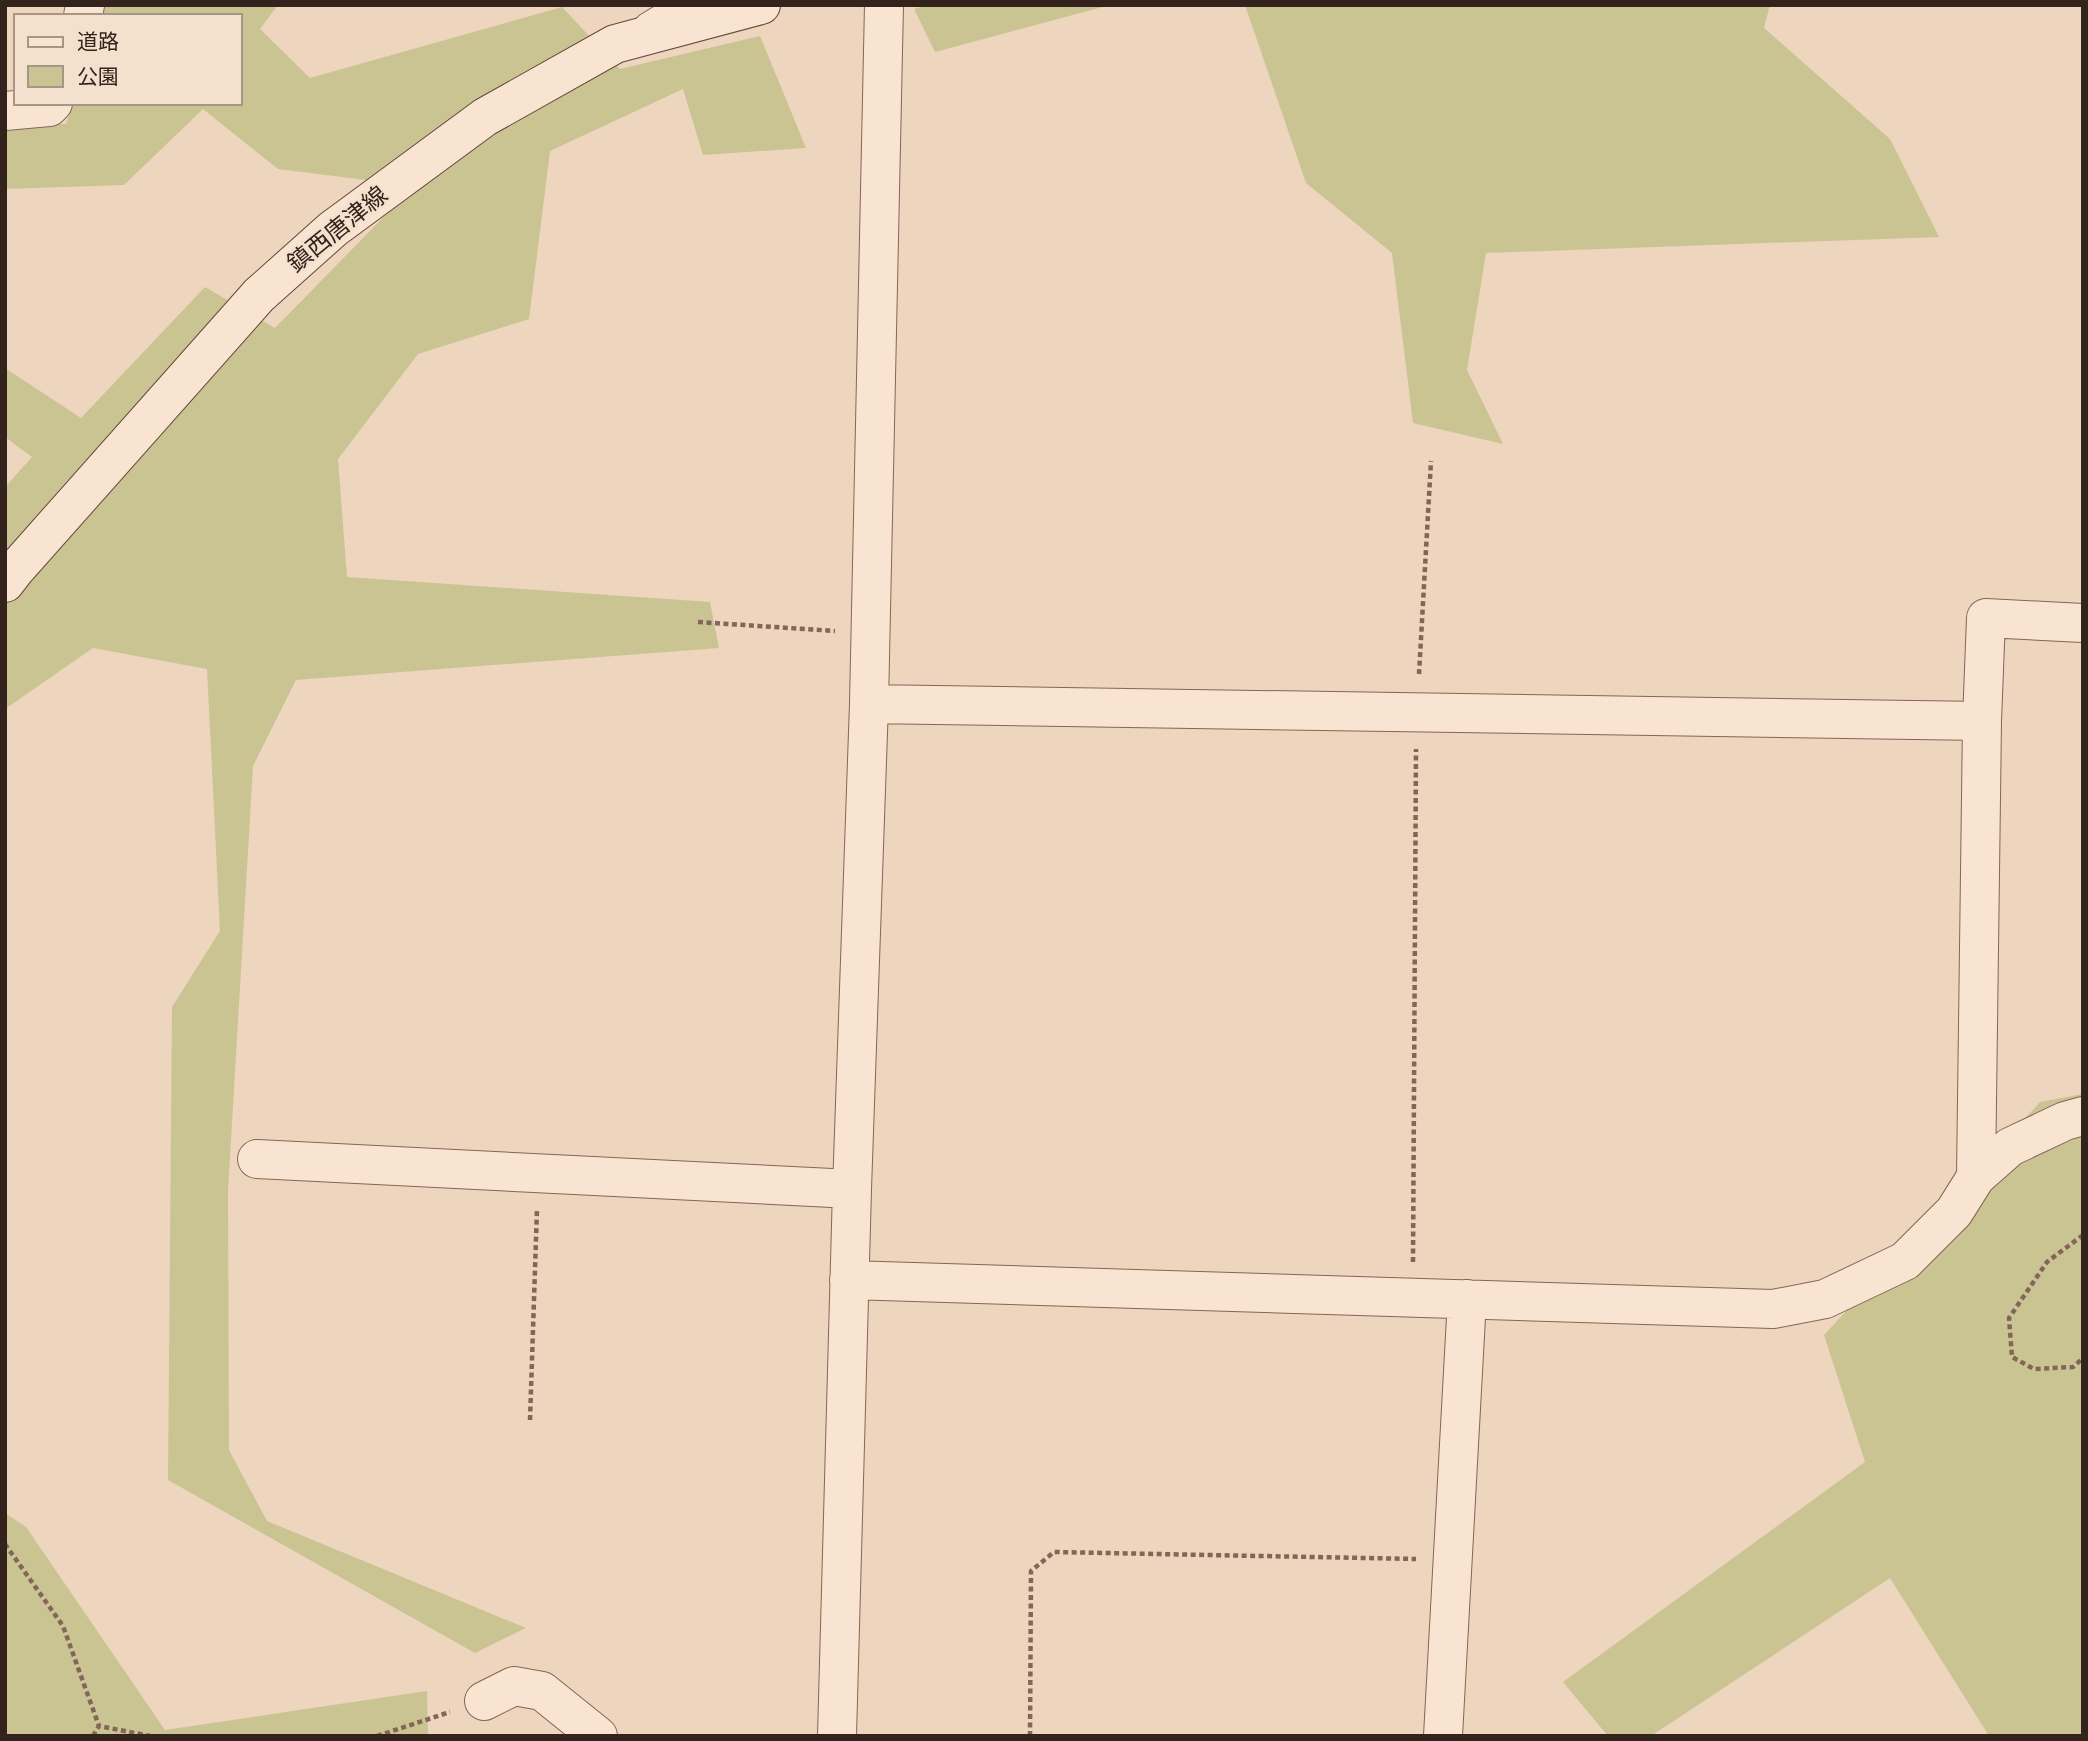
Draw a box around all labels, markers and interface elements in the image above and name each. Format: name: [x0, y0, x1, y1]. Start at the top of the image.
legend: [14, 14, 242, 105]
text: 道路: [77, 27, 119, 59]
text: 公園: [77, 62, 119, 94]
street label: 鎮西唐津線: [280, 178, 396, 282]

